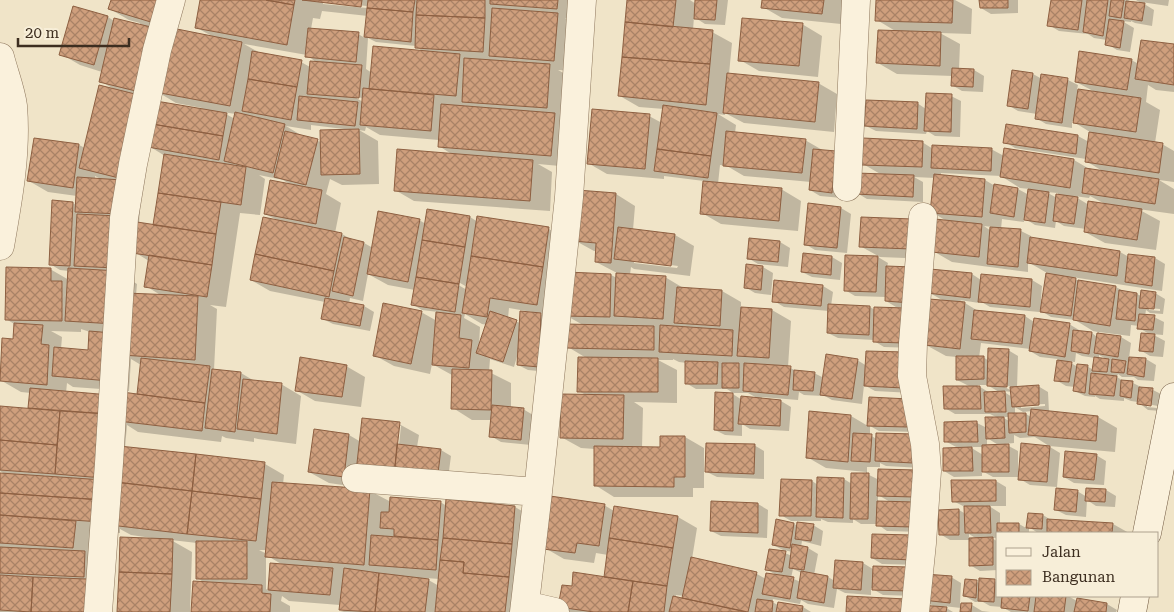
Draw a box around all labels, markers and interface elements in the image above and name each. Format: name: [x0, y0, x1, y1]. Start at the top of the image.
scale bar: [18, 15, 129, 47]
text: 20 m: [25, 24, 60, 42]
legend: [996, 532, 1159, 597]
text: Jalan: [1042, 543, 1081, 561]
text: Bangunan: [1042, 568, 1115, 586]

